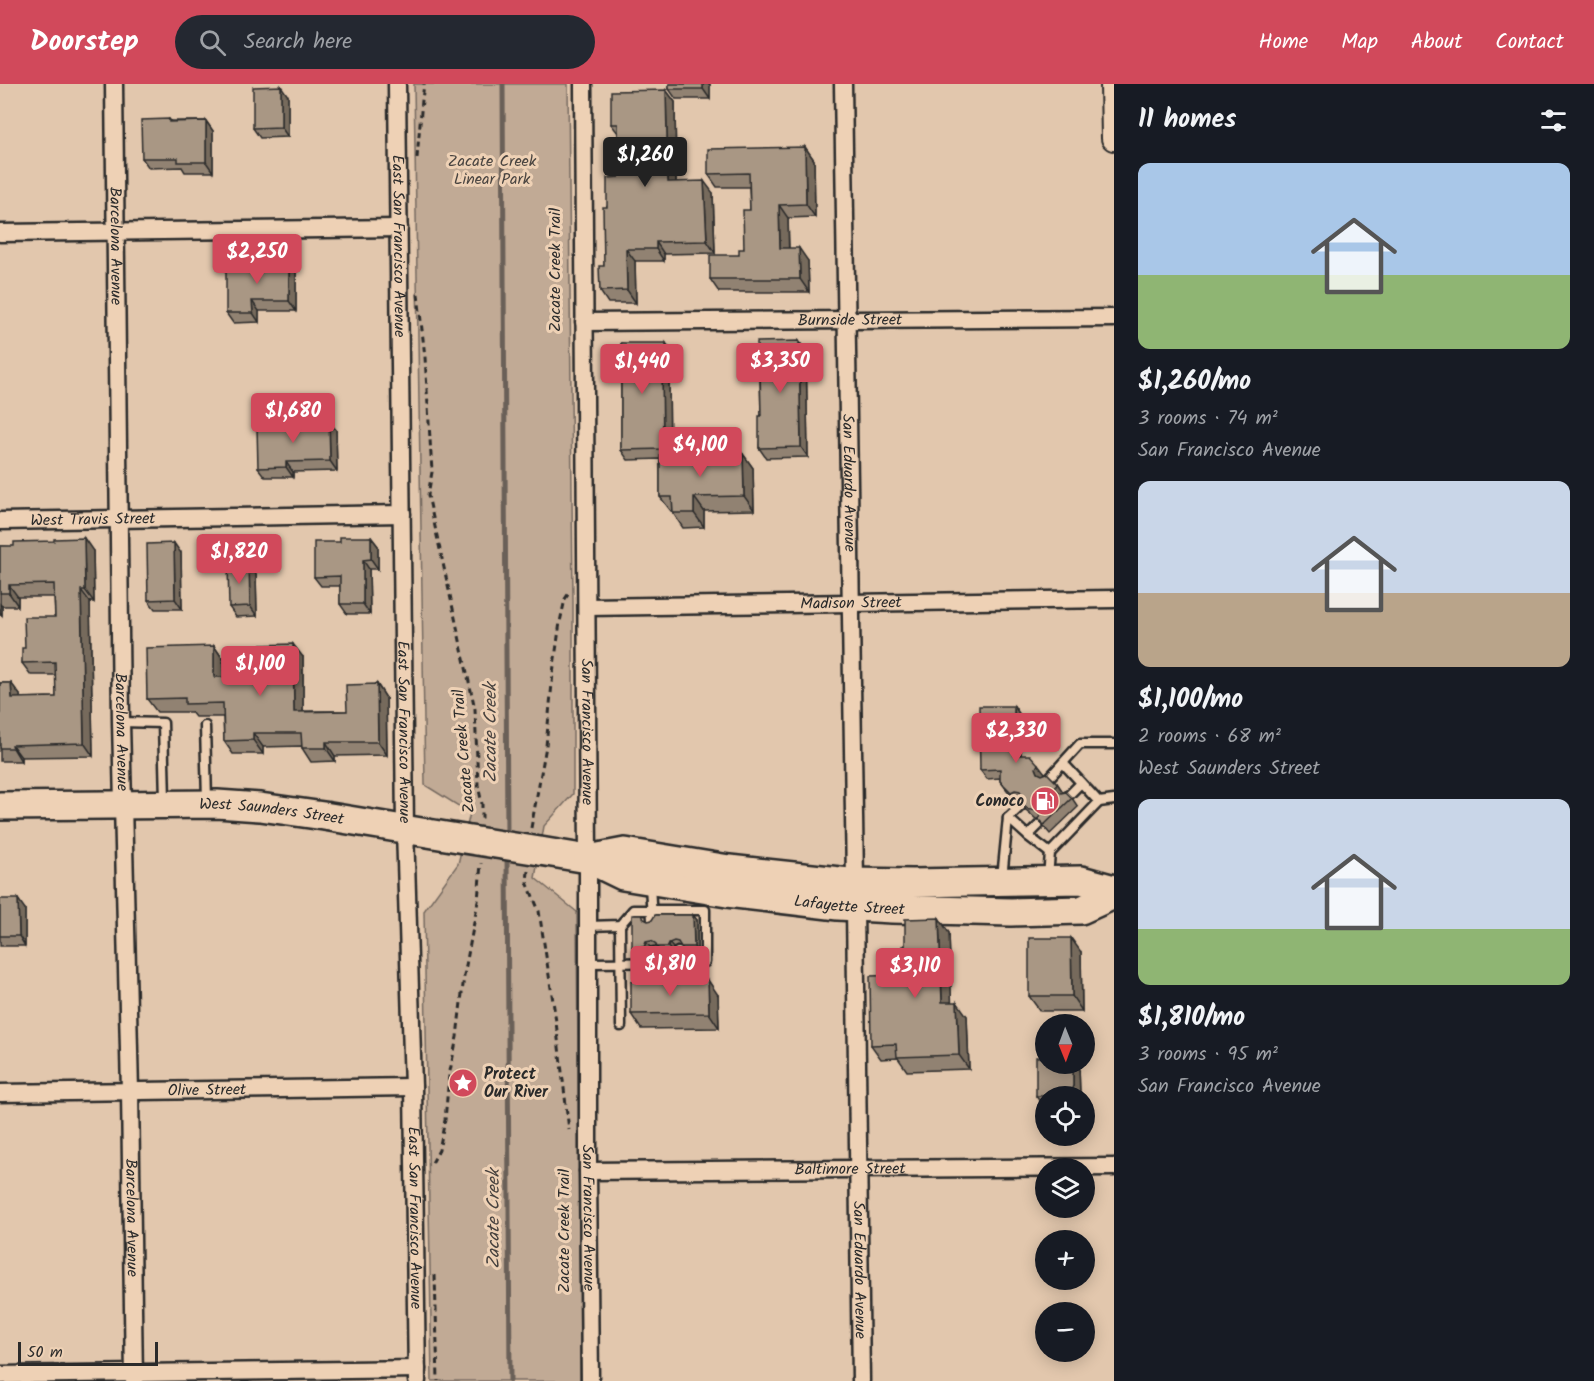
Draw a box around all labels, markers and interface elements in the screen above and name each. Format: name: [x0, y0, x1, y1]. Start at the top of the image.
search box: [175, 15, 595, 69]
text: Doorstep: [30, 20, 139, 65]
text: Search here: [244, 25, 352, 60]
icon: search: [196, 26, 229, 59]
text: Home: [1259, 26, 1308, 59]
text: Map: [1341, 26, 1378, 59]
text: About: [1411, 26, 1462, 59]
text: Contact: [1495, 26, 1564, 59]
text: 11 homes: [1138, 99, 1236, 141]
icon: filters: [1537, 104, 1570, 137]
pin: $1,260: [596, 137, 694, 188]
text: $1,260: [617, 140, 673, 172]
park label: Zacate Creek Linear Park: [448, 149, 537, 192]
street label: East San Francisco Avenue: [385, 154, 412, 337]
street label: Barcelona Avenue: [103, 187, 129, 305]
icon: home: [1300, 202, 1408, 310]
street label: Zacate Creek Trail: [543, 208, 568, 332]
pin: $2,250: [208, 234, 306, 285]
text: $2,250: [227, 237, 287, 269]
street label: Burnside Street: [798, 307, 903, 333]
pin: $3,350: [731, 343, 829, 394]
pin: $1,440: [593, 344, 691, 395]
text: $3,350: [750, 346, 810, 378]
text: $1,440: [614, 347, 670, 379]
text: $1,260/mo: [1138, 361, 1251, 403]
pin: $1,680: [244, 393, 342, 444]
text: $1,680: [265, 396, 321, 428]
text: 3 rooms · 74 m²: [1138, 403, 1278, 435]
street label: San Eduardo Avenue: [835, 414, 863, 552]
pin: $4,100: [651, 427, 749, 478]
text: $4,100: [673, 430, 727, 462]
text: San Francisco Avenue: [1138, 435, 1321, 467]
street label: West Travis Street: [30, 506, 156, 533]
icon: home: [1300, 520, 1408, 628]
pin: $1,820: [190, 534, 288, 585]
text: $1,820: [211, 537, 267, 569]
street label: Madison Street: [800, 590, 903, 616]
street label: East San Francisco Avenue: [390, 640, 417, 823]
pin: $1,100: [211, 646, 309, 697]
text: $1,100: [235, 649, 285, 681]
street label: San Francisco Avenue: [574, 659, 600, 805]
street label: Barcelona Avenue: [108, 673, 135, 791]
text: $1,100/mo: [1138, 679, 1243, 721]
water label: Zacate Creek: [477, 681, 506, 783]
street label: Zacate Creek Trail: [446, 688, 482, 814]
pin: $2,330: [967, 713, 1065, 764]
text: $2,330: [986, 716, 1046, 748]
text: 2 rooms · 68 m²: [1138, 721, 1281, 753]
text: West Saunders Street: [1138, 753, 1320, 785]
fuel station icon: Conoco: [1029, 785, 1061, 817]
place label: Conoco: [976, 789, 1024, 814]
street label: West Saunders Street: [199, 791, 347, 832]
icon: home: [1300, 838, 1408, 946]
street label: Lafayette Street: [793, 888, 906, 922]
pin: $1,810: [621, 946, 719, 997]
pin: $3,110: [866, 948, 964, 999]
text: $1,810: [644, 949, 696, 981]
text: $3,110: [890, 951, 940, 983]
text: $1,810/mo: [1138, 997, 1245, 1039]
north arrow: [1035, 1014, 1095, 1074]
map controls: [1035, 1014, 1095, 1362]
text: 3 rooms · 95 m²: [1138, 1039, 1278, 1071]
place label: Protect Our River: [484, 1062, 549, 1105]
place icon: Protect Our River: [447, 1067, 479, 1099]
text: San Francisco Avenue: [1138, 1071, 1321, 1103]
street label: Olive Street: [168, 1077, 247, 1103]
button: locate: [1035, 1086, 1095, 1146]
street label: East San Francisco Avenue: [401, 1126, 429, 1309]
street label: San Francisco Avenue: [575, 1145, 602, 1291]
street label: Baltimore Street: [794, 1156, 906, 1182]
button: layers: [1035, 1158, 1095, 1218]
street label: Barcelona Avenue: [118, 1159, 145, 1277]
water label: Zacate Creek: [480, 1167, 509, 1269]
street label: Zacate Creek Trail: [552, 1169, 577, 1293]
street label: San Eduardo Avenue: [846, 1201, 873, 1339]
button: +: [1035, 1230, 1095, 1290]
button: −: [1035, 1302, 1095, 1362]
scale bar: [18, 1339, 158, 1366]
text: 50 m: [27, 1340, 63, 1365]

